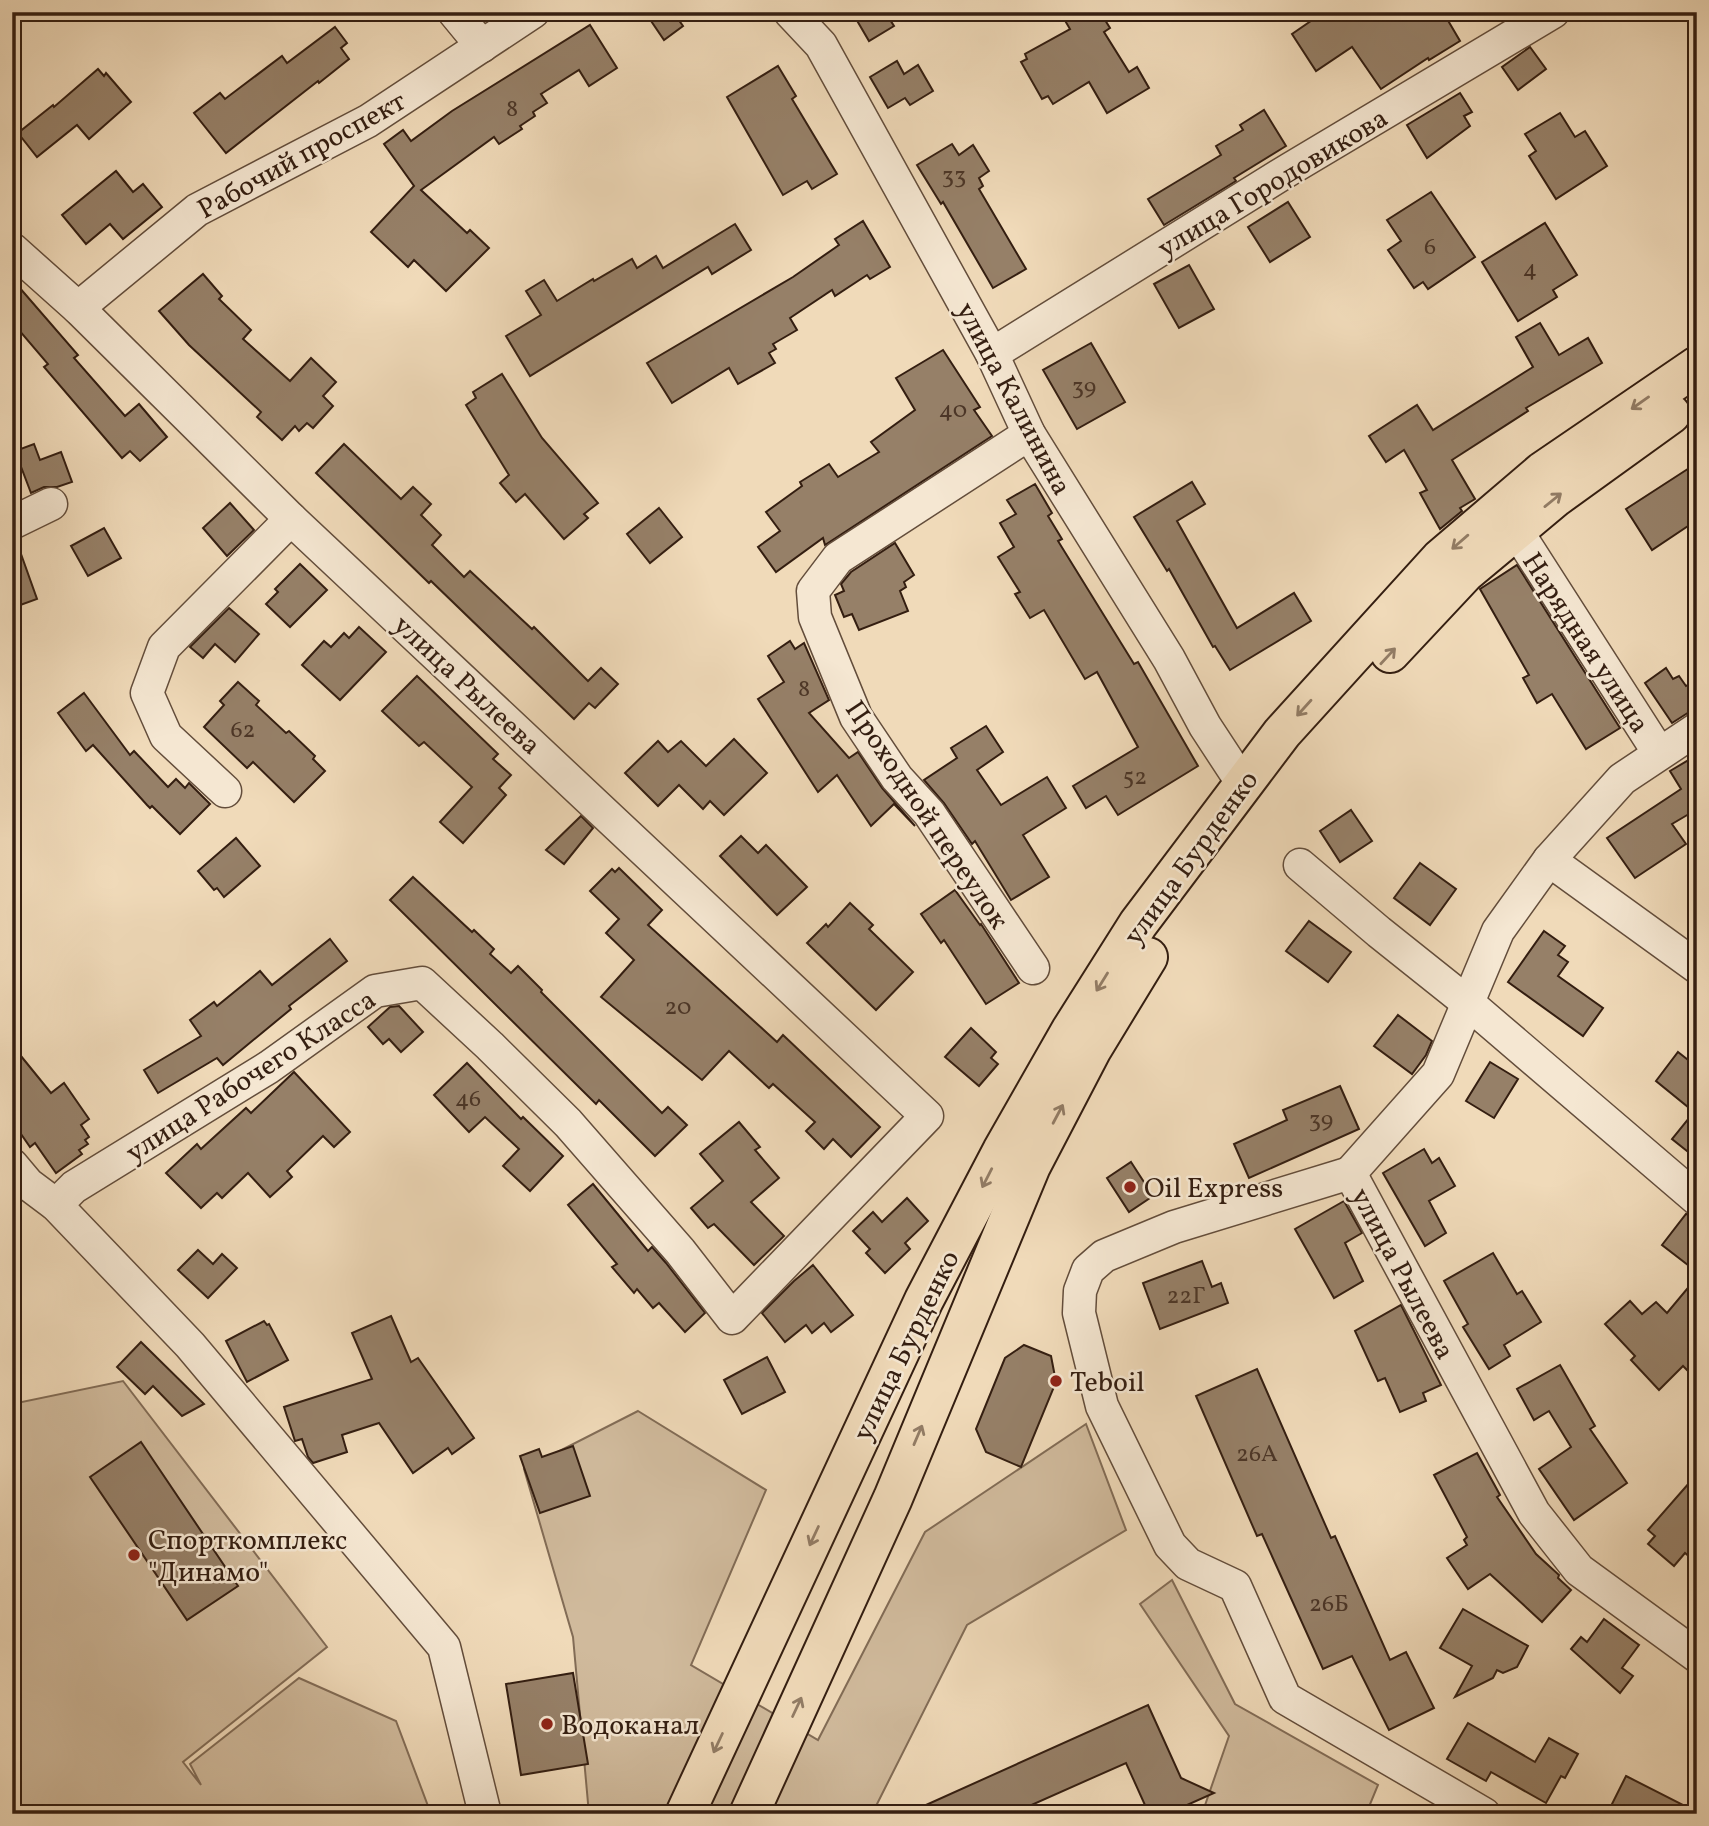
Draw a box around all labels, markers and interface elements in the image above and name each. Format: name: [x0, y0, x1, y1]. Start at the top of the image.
street label: Рабочий проспект: [191, 83, 414, 230]
house number: 8: [506, 93, 518, 127]
street label: улица Городовикова: [1151, 100, 1396, 269]
house number: 33: [942, 160, 966, 194]
house number: 6: [1424, 231, 1436, 265]
house number: 4: [1523, 253, 1537, 287]
street label: улица Калинина: [945, 296, 1080, 503]
house number: 39: [1072, 371, 1096, 405]
house number: 40: [939, 394, 967, 428]
one-way arrow: [1631, 396, 1650, 411]
one-way arrow: [1544, 492, 1562, 507]
one-way arrow: [1451, 534, 1469, 550]
street label: Нарядная улица: [1512, 545, 1658, 742]
street label: улица Рылеева: [384, 607, 549, 765]
one-way arrow: [1379, 647, 1396, 665]
house number: 8: [798, 673, 810, 707]
street label: Проходной переулок: [835, 693, 1017, 938]
one-way arrow: [1296, 699, 1313, 716]
house number: 62: [230, 714, 256, 748]
house number: 52: [1123, 761, 1147, 795]
street label: улица Бурденко: [1115, 763, 1269, 954]
one-way arrow: [1094, 971, 1108, 991]
street label: улица Рабочего Класса: [119, 981, 384, 1173]
house number: 20: [664, 991, 692, 1025]
house number: 46: [455, 1083, 481, 1117]
one-way arrow: [1052, 1104, 1065, 1125]
house number: 39: [1309, 1104, 1333, 1138]
one-way arrow: [980, 1167, 994, 1188]
place label: Oil Express: [1144, 1170, 1283, 1209]
marker: Oil Express: [1122, 1179, 1138, 1195]
street label: улица Рылеева: [1340, 1181, 1464, 1367]
street label: улица Бурденко: [844, 1244, 970, 1448]
house number: 22Г: [1166, 1280, 1206, 1314]
place label: Teboil: [1070, 1364, 1145, 1403]
marker: Teboil: [1048, 1373, 1064, 1389]
one-way arrow: [913, 1424, 926, 1446]
house number: 26А: [1236, 1438, 1278, 1472]
place label: Спорткомплекс "Динамо": [148, 1522, 347, 1593]
one-way arrow: [807, 1525, 820, 1546]
marker: Спорткомплекс "Динамо": [126, 1547, 142, 1563]
house number: 26Б: [1309, 1588, 1349, 1622]
one-way arrow: [791, 1697, 804, 1718]
place label: Водоканал: [561, 1707, 699, 1746]
marker: Водоканал: [539, 1716, 555, 1732]
one-way arrow: [711, 1732, 724, 1753]

